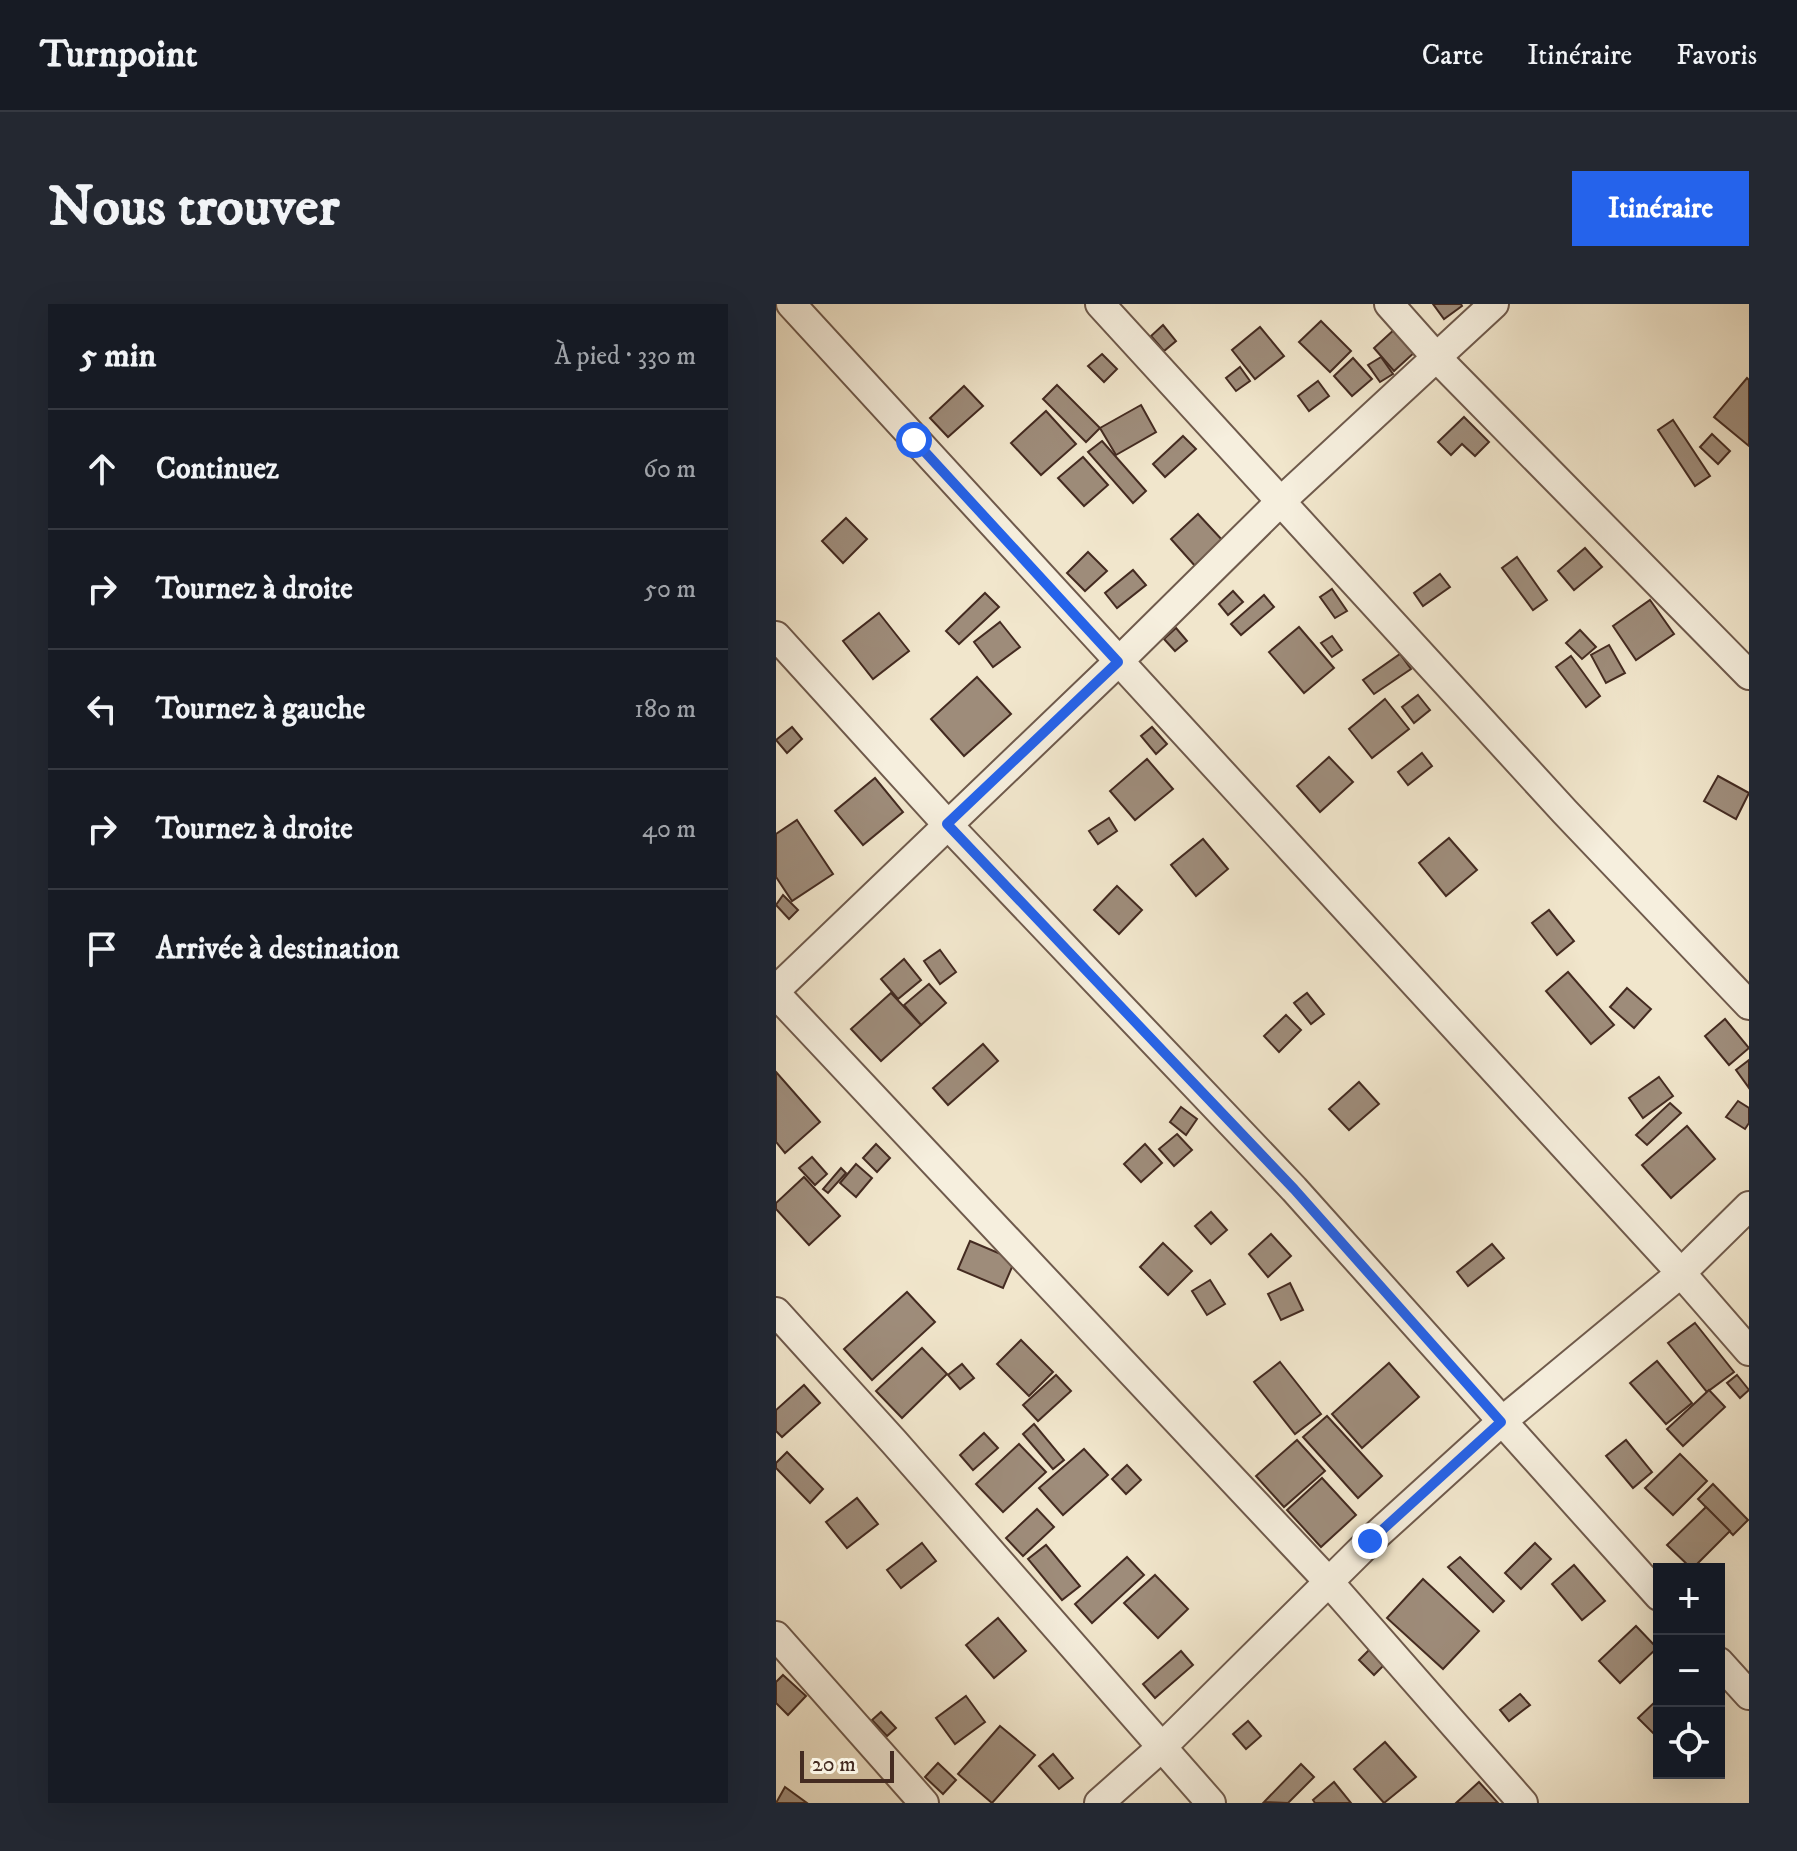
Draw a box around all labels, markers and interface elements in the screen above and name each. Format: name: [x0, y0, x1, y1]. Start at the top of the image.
text: Turnpoint: [40, 31, 198, 79]
text: Carte: [1422, 38, 1483, 73]
text: Itinéraire: [1527, 38, 1632, 73]
text: Favoris: [1676, 38, 1757, 73]
button: Itinéraire: [1572, 171, 1749, 246]
text: Nous trouver: [48, 173, 339, 243]
text: 5 min: [80, 335, 156, 377]
text: À pied · 330 m: [554, 340, 696, 373]
route start: [896, 422, 932, 458]
icon: ahead: [80, 447, 124, 491]
text: Continuez: [156, 451, 279, 488]
text: 60 m: [643, 453, 696, 486]
icon: right: [80, 567, 124, 611]
text: Tournez à droite: [156, 571, 353, 608]
text: 50 m: [644, 573, 696, 606]
icon: left: [80, 687, 124, 731]
text: Tournez à gauche: [156, 691, 365, 728]
text: 180 m: [634, 693, 696, 726]
icon: right: [80, 807, 124, 851]
text: Tournez à droite: [156, 811, 353, 848]
text: 40 m: [642, 813, 696, 846]
icon: arrive: [80, 927, 124, 971]
text: Arrivée à destination: [156, 931, 400, 968]
route end: [1352, 1523, 1388, 1559]
map controls: [1653, 1563, 1725, 1779]
button: +: [1653, 1563, 1725, 1635]
button: −: [1653, 1635, 1725, 1707]
button: locate: [1653, 1707, 1725, 1779]
scale bar: [800, 1747, 894, 1783]
text: 20 m: [812, 1751, 856, 1778]

